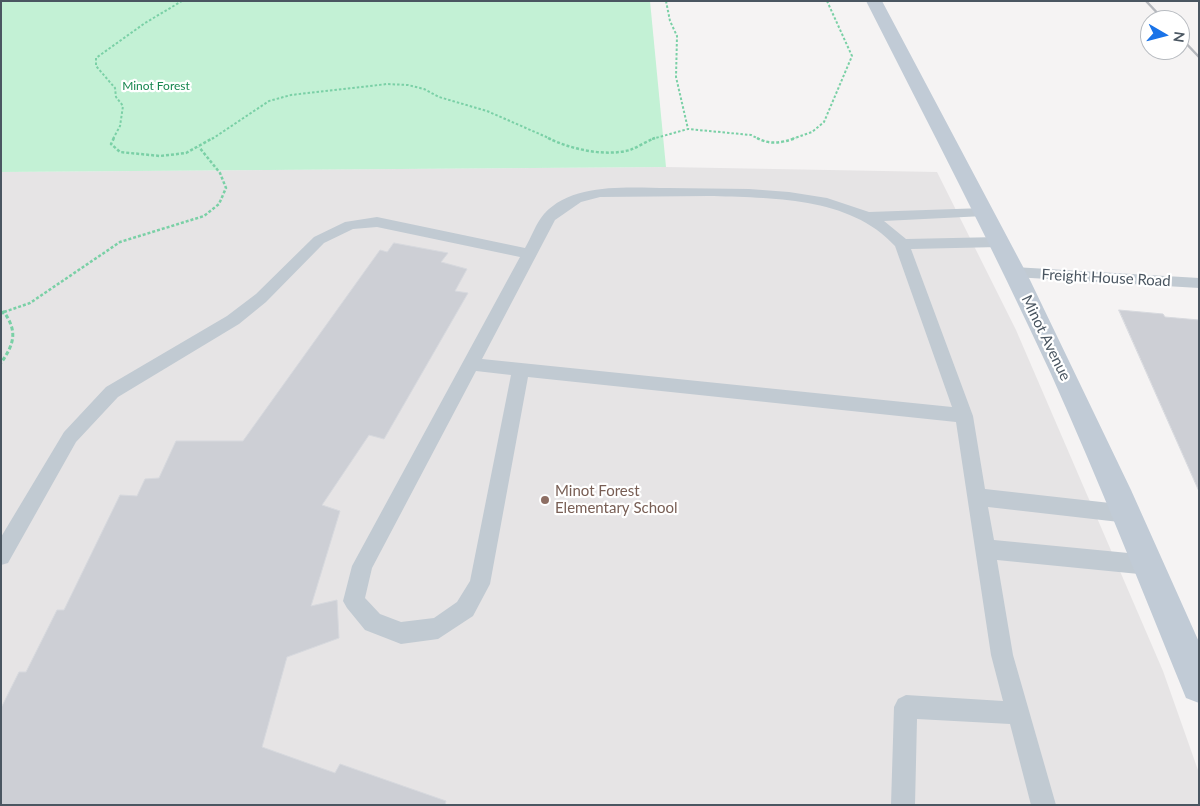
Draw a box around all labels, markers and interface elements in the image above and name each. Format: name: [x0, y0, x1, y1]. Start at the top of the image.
north arrow: [1140, 10, 1190, 60]
text: N: [1170, 30, 1189, 44]
park label: Minot Forest: [122, 79, 190, 93]
street label: Freight House Road: [1041, 266, 1171, 290]
street label: Minot Avenue: [1018, 292, 1074, 384]
place label: Minot Forest Elementary School: [555, 482, 678, 517]
marker: Minot Forest Elementary School: [539, 494, 551, 506]

